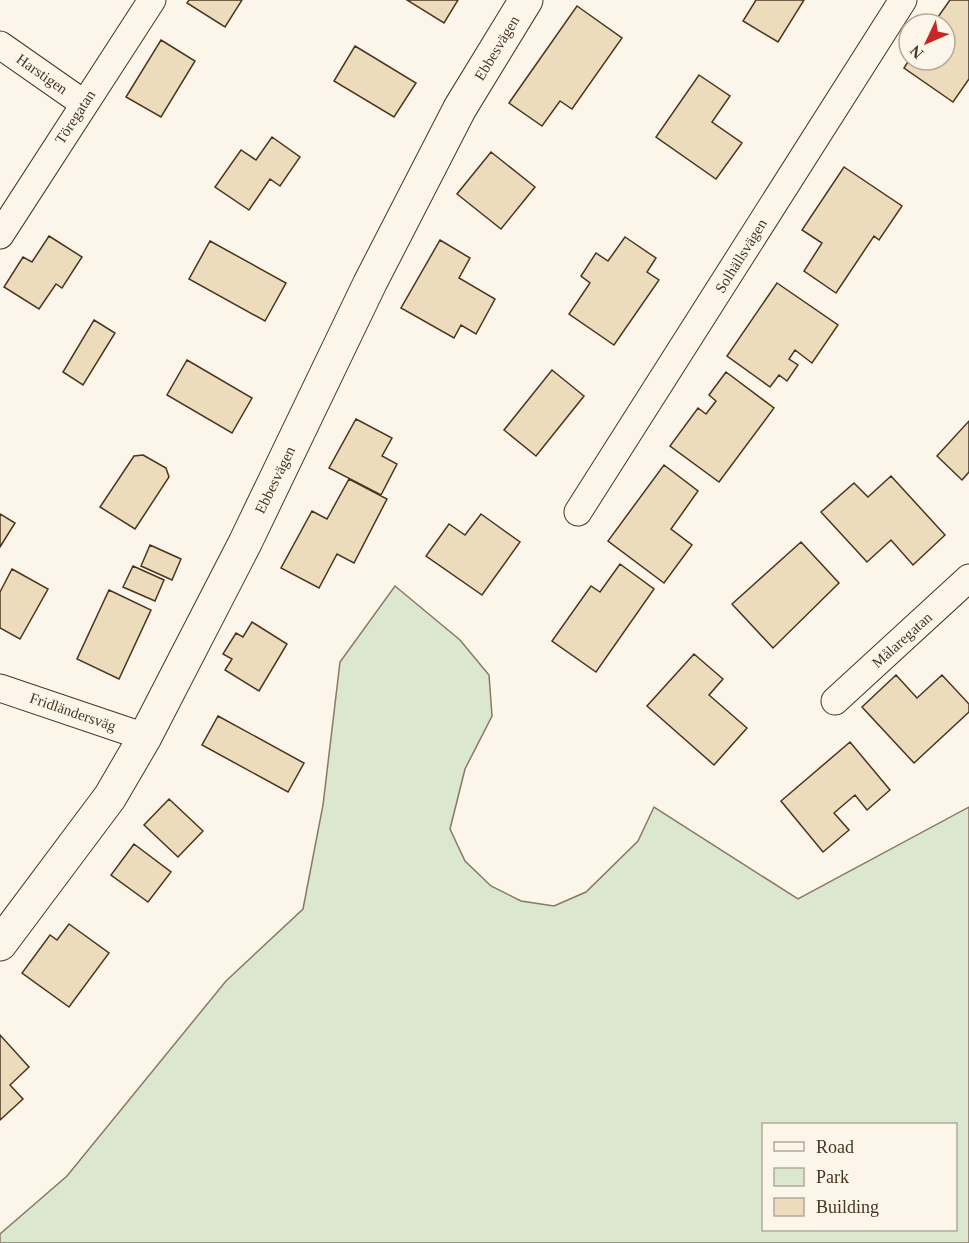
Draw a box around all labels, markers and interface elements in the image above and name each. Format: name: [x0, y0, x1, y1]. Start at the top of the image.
street label: Ebbesvägen: [471, 12, 523, 83]
north arrow: [897, 12, 957, 72]
text: N: [906, 42, 927, 62]
street label: Harstigen: [14, 51, 71, 98]
street label: Töregatan: [52, 87, 99, 147]
street label: Solhällsvägen: [712, 216, 770, 296]
street label: Ebbesvägen: [252, 443, 298, 516]
street label: Målaregatan: [869, 609, 936, 671]
street label: Fridländersväg: [28, 690, 119, 734]
legend: [762, 1123, 957, 1231]
text: Road: [816, 1137, 854, 1157]
text: Park: [816, 1167, 849, 1187]
text: Building: [816, 1197, 879, 1217]

